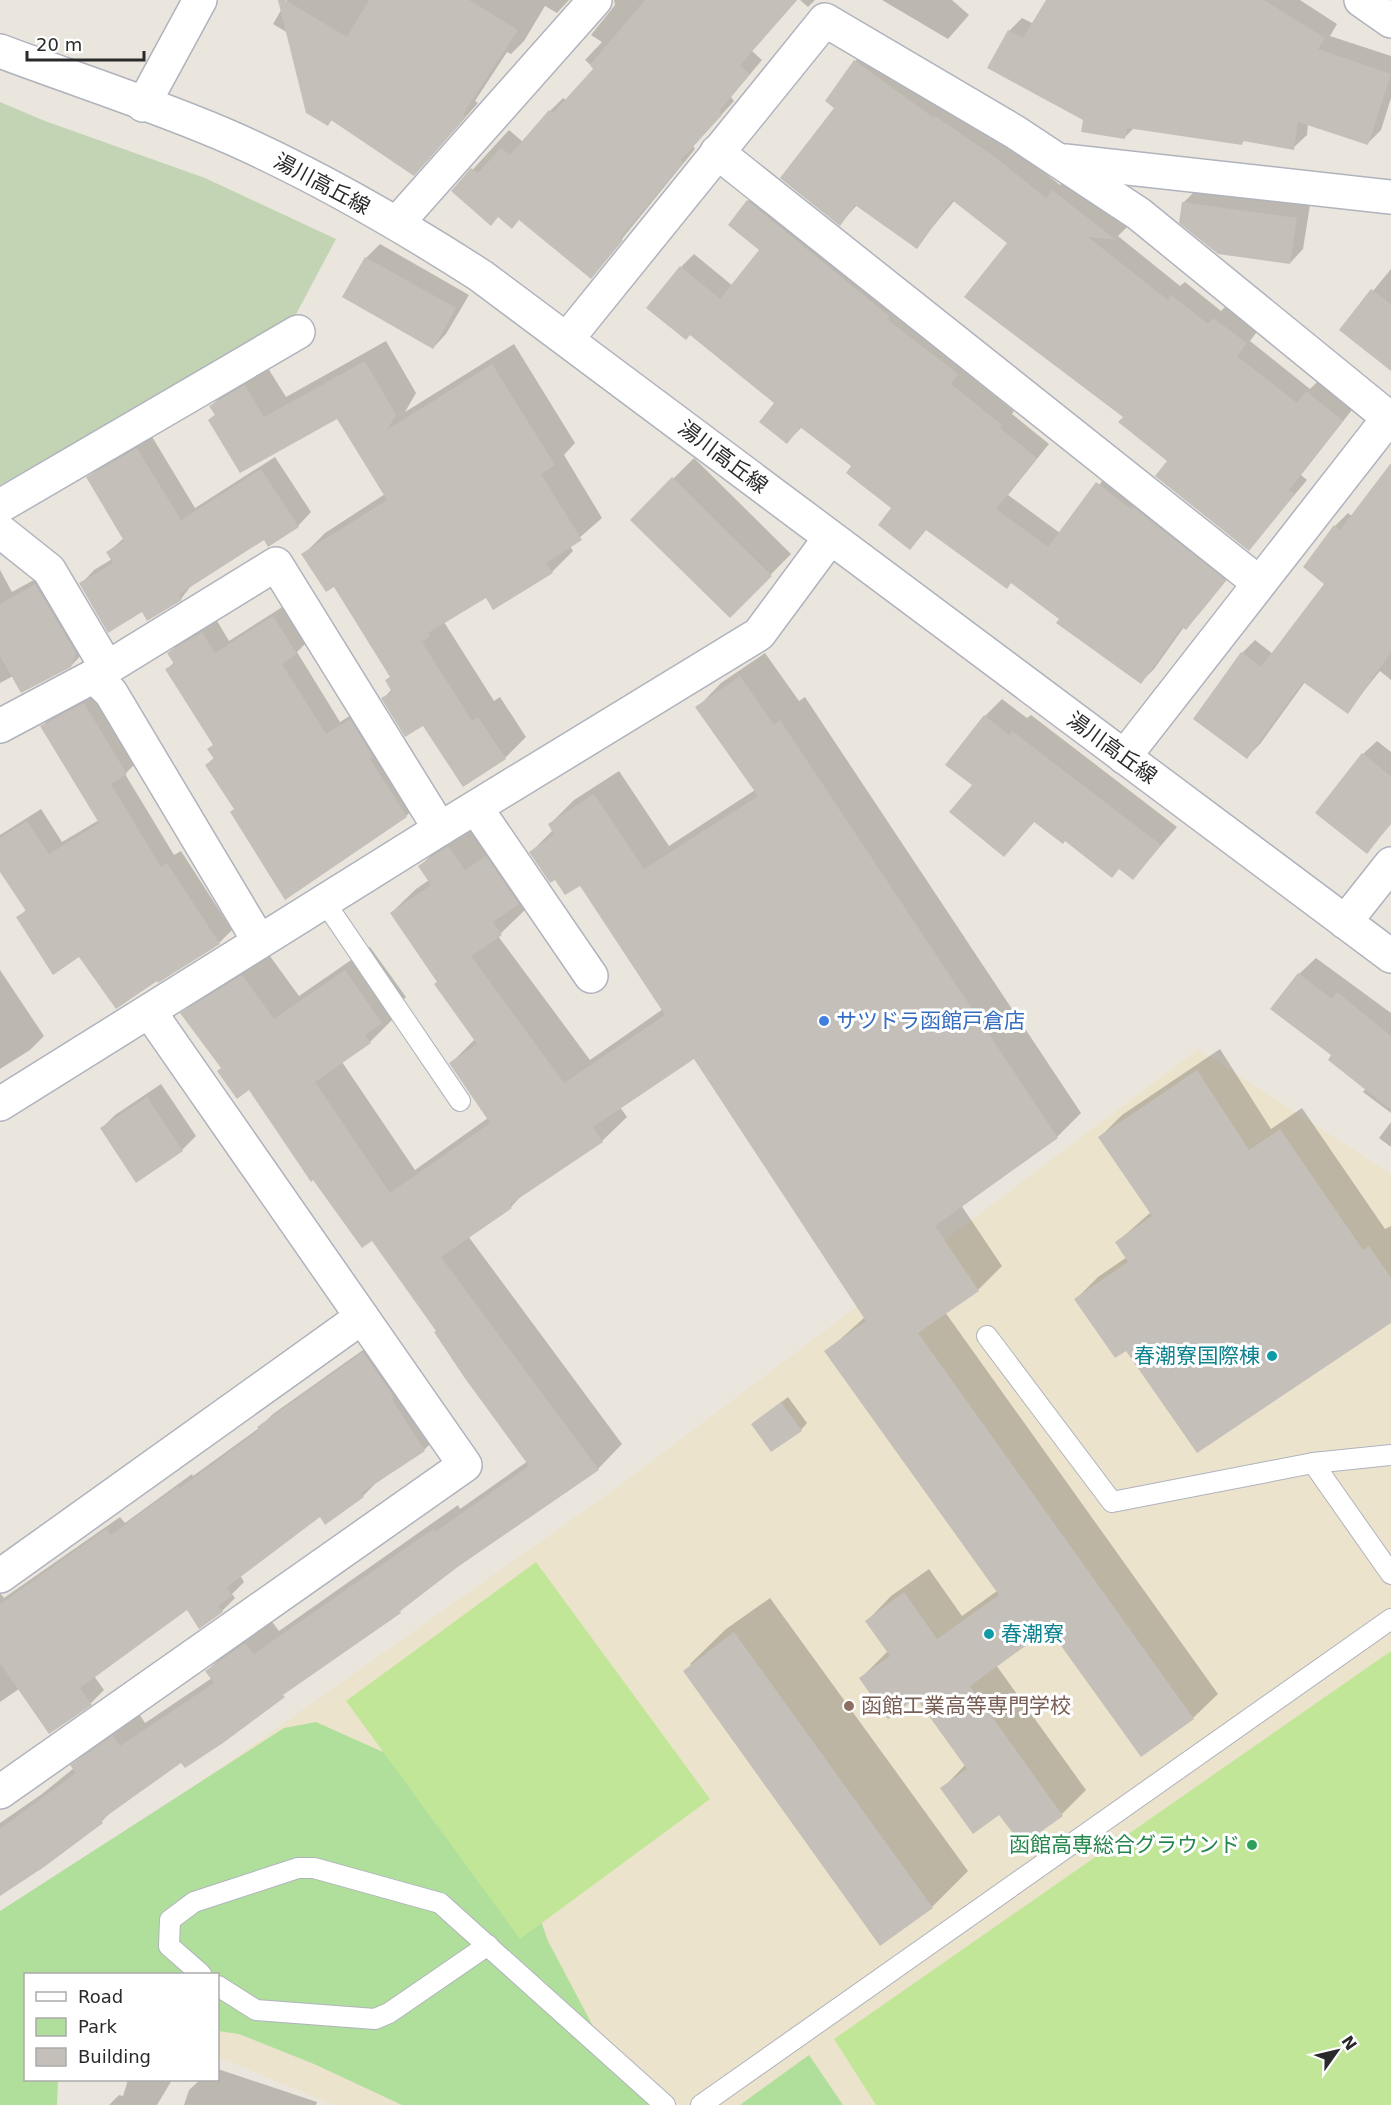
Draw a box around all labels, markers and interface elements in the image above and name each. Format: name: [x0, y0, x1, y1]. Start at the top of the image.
scale bar: [27, 24, 144, 62]
text: 20 m: [36, 34, 82, 55]
street label: 湯川高丘線: [270, 149, 374, 219]
street label: 湯川高丘線: [674, 416, 772, 498]
street label: 湯川高丘線: [1062, 707, 1162, 789]
place label: サツドラ函館戸倉店: [836, 1009, 1025, 1033]
marker: サツドラ函館戸倉店: [817, 1014, 831, 1028]
place label: 春潮寮国際棟: [1134, 1344, 1260, 1368]
marker: 春潮寮国際棟: [1265, 1349, 1279, 1363]
place label: 春潮寮: [1001, 1622, 1064, 1646]
marker: 春潮寮: [982, 1627, 996, 1641]
place label: 函館工業高等専門学校: [861, 1694, 1071, 1718]
marker: 函館工業高等専門学校: [842, 1699, 856, 1713]
place label: 函館高専総合グラウンド: [1009, 1833, 1240, 1857]
marker: 函館高専総合グラウンド: [1245, 1838, 1259, 1852]
legend: [24, 1973, 219, 2081]
text: Road: [78, 1986, 123, 2007]
text: Park: [78, 2016, 117, 2037]
north arrow: [1307, 2021, 1367, 2081]
text: N: [1337, 2032, 1361, 2054]
text: Building: [78, 2046, 151, 2067]

